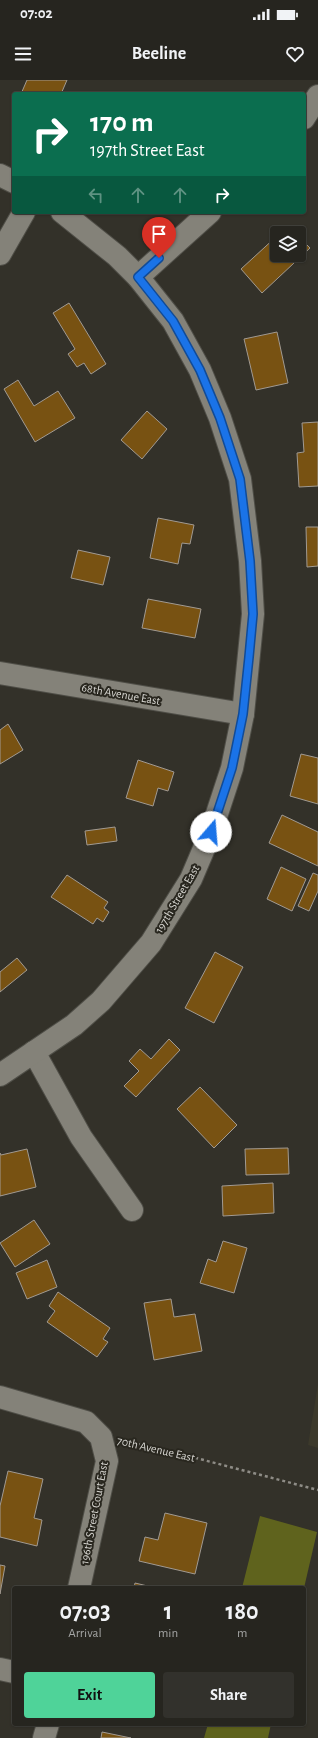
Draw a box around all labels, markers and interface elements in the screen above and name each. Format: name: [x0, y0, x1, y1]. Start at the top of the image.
text: 07:02: [20, 6, 53, 21]
icon: menu: [12, 43, 34, 65]
icon: heart: [284, 43, 306, 65]
text: Beeline: [132, 45, 186, 63]
icon: right: [24, 108, 76, 160]
text: 170 m: [90, 109, 154, 137]
text: 197th Street East: [90, 142, 205, 160]
icon: left: [85, 184, 107, 206]
icon: ahead: [127, 184, 149, 206]
icon: ahead: [169, 184, 191, 206]
icon: right: [211, 184, 233, 206]
pin: [142, 217, 176, 258]
icon: arrive: [148, 223, 170, 245]
map controls: [270, 226, 306, 262]
button: layers: [270, 226, 306, 262]
street label: 68th Avenue East: [81, 681, 161, 707]
position arrow: [190, 811, 232, 853]
street label: 197th Street East: [153, 863, 201, 935]
street label: 70th Avenue East: [116, 1434, 196, 1464]
street label: 196th Street Court East: [78, 1460, 110, 1565]
text: 07:03: [59, 1600, 111, 1624]
text: 1: [164, 1600, 172, 1624]
text: 180: [226, 1600, 259, 1624]
text: Arrival: [68, 1627, 102, 1640]
text: min: [158, 1627, 178, 1640]
text: m: [237, 1627, 247, 1640]
button: Exit: [24, 1672, 155, 1718]
button: Share: [163, 1672, 294, 1718]

